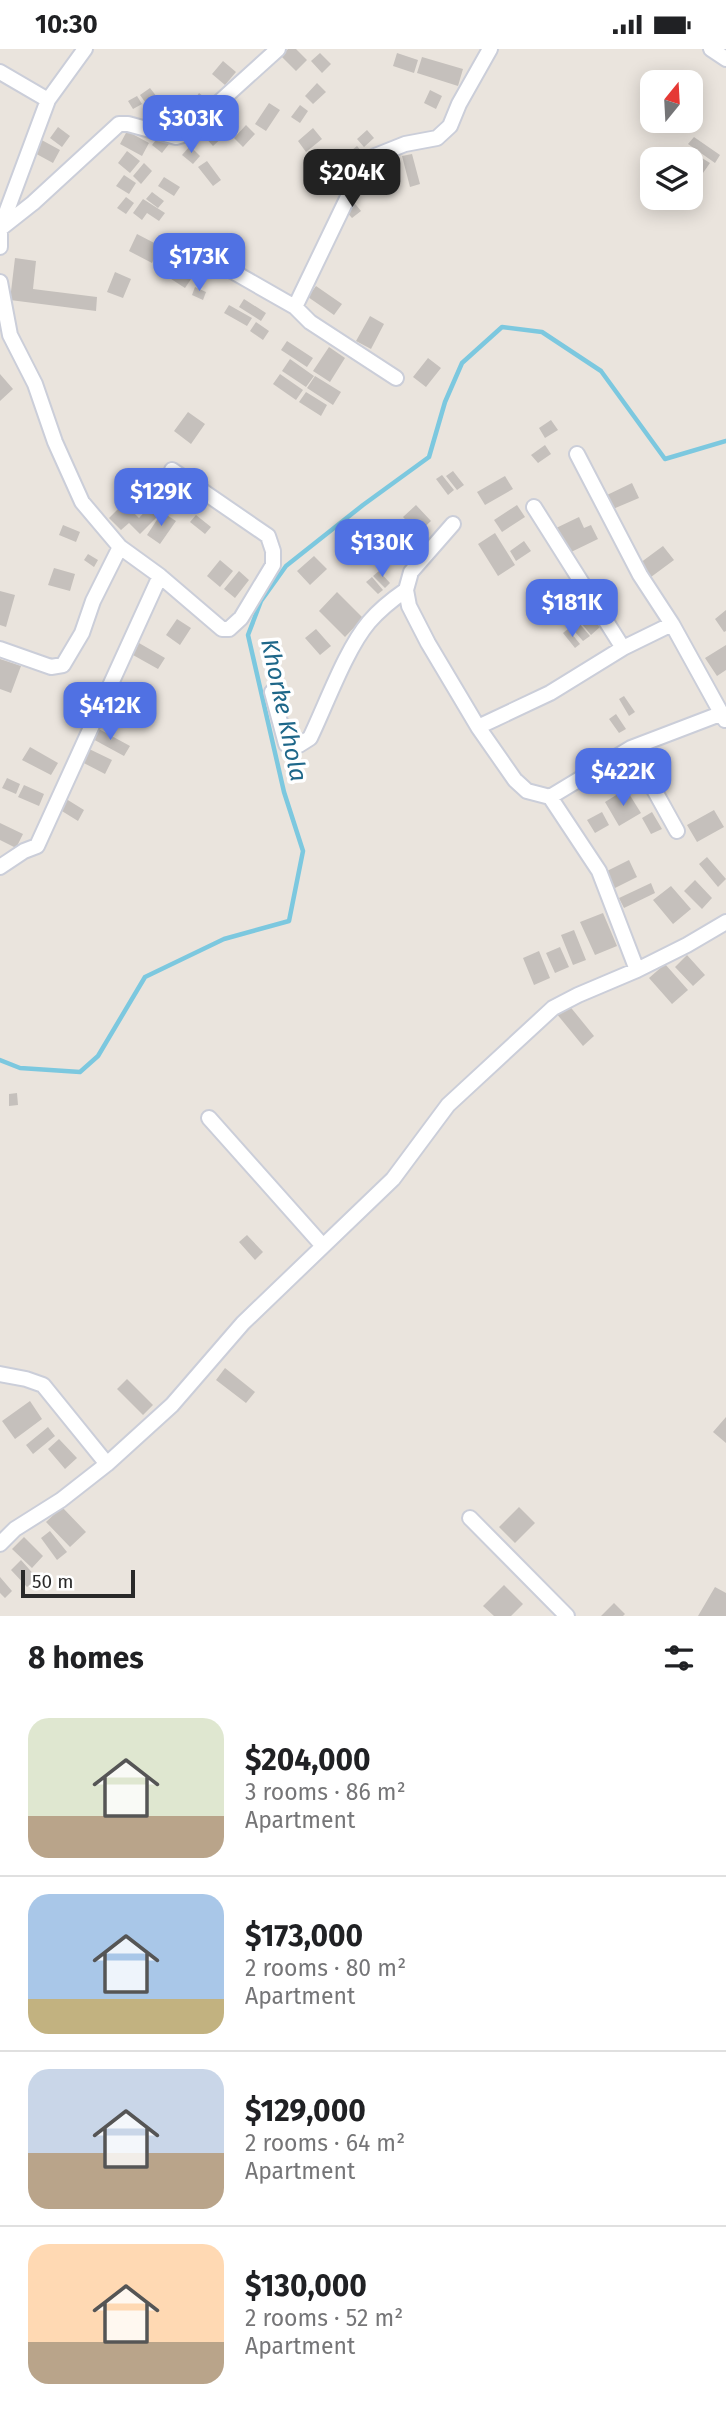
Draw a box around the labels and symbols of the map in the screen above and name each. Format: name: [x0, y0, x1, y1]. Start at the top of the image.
north arrow: [640, 70, 704, 133]
pin: $303K: [142, 95, 240, 155]
pin: $204K: [303, 149, 401, 209]
pin: $173K: [150, 233, 248, 293]
pin: $129K: [112, 469, 210, 528]
pin: $130K: [333, 519, 431, 579]
pin: $181K: [523, 579, 621, 639]
water label: Khorke Khola: [255, 636, 313, 784]
pin: $412K: [61, 683, 159, 742]
pin: $422K: [574, 749, 672, 808]
scale bar: [21, 1567, 135, 1599]

